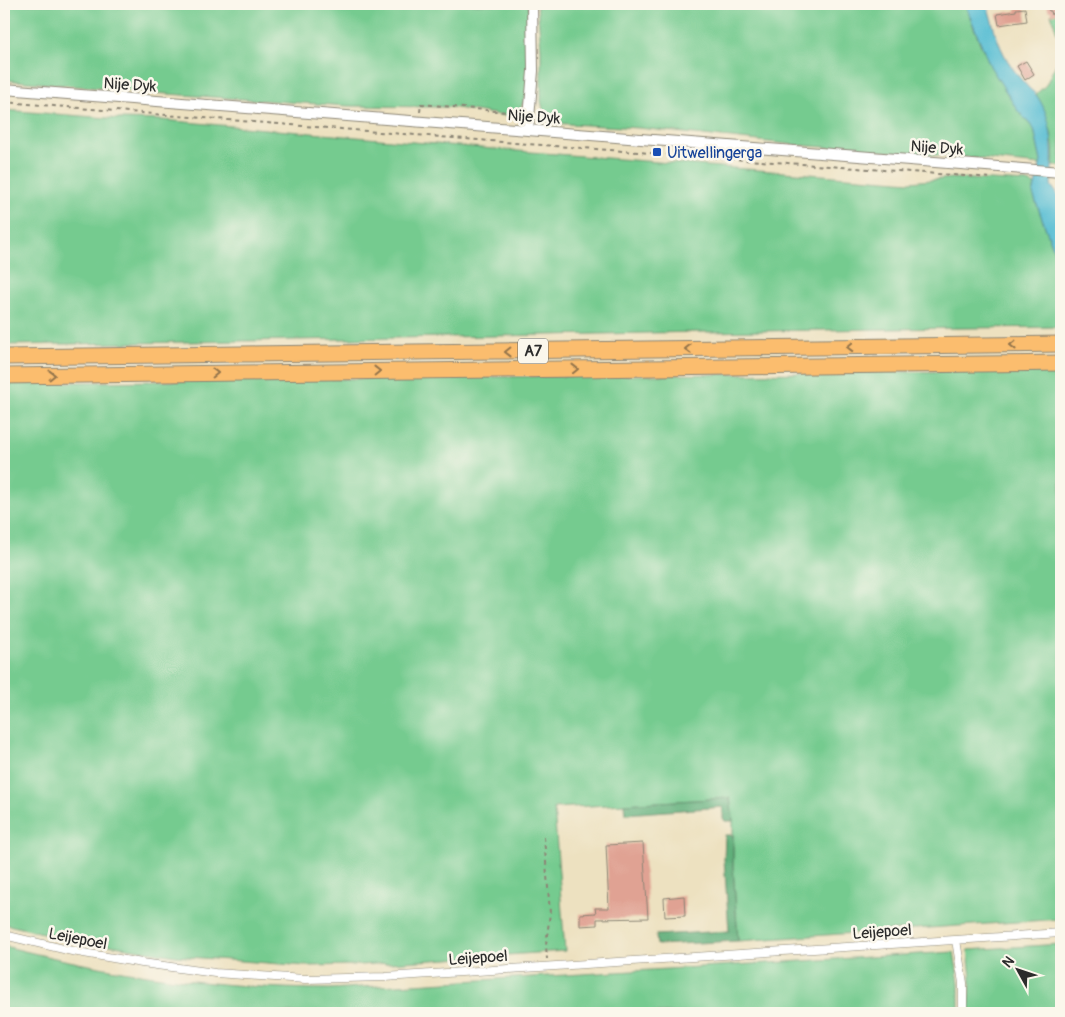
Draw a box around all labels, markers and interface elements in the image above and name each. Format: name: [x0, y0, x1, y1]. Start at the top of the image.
street label: Nije Dyk: [103, 73, 157, 97]
street label: Nije Dyk: [507, 105, 561, 129]
street label: Nije Dyk: [910, 136, 964, 160]
place label: Uitwellingerga: [667, 143, 762, 163]
marker: Uitwellingerga: [651, 146, 663, 158]
road number: A7: [518, 338, 548, 364]
one-way arrow: [1008, 340, 1016, 350]
one-way arrow: [846, 342, 854, 352]
one-way arrow: [683, 344, 691, 354]
one-way arrow: [503, 347, 511, 357]
one-way arrow: [572, 364, 579, 374]
one-way arrow: [374, 366, 382, 376]
one-way arrow: [212, 368, 219, 378]
one-way arrow: [49, 370, 57, 380]
street label: Leijepoel: [852, 920, 912, 944]
street label: Leijepoel: [47, 923, 109, 954]
north arrow: [992, 944, 1042, 994]
street label: Leijepoel: [448, 946, 508, 970]
text: N: [999, 953, 1018, 971]

